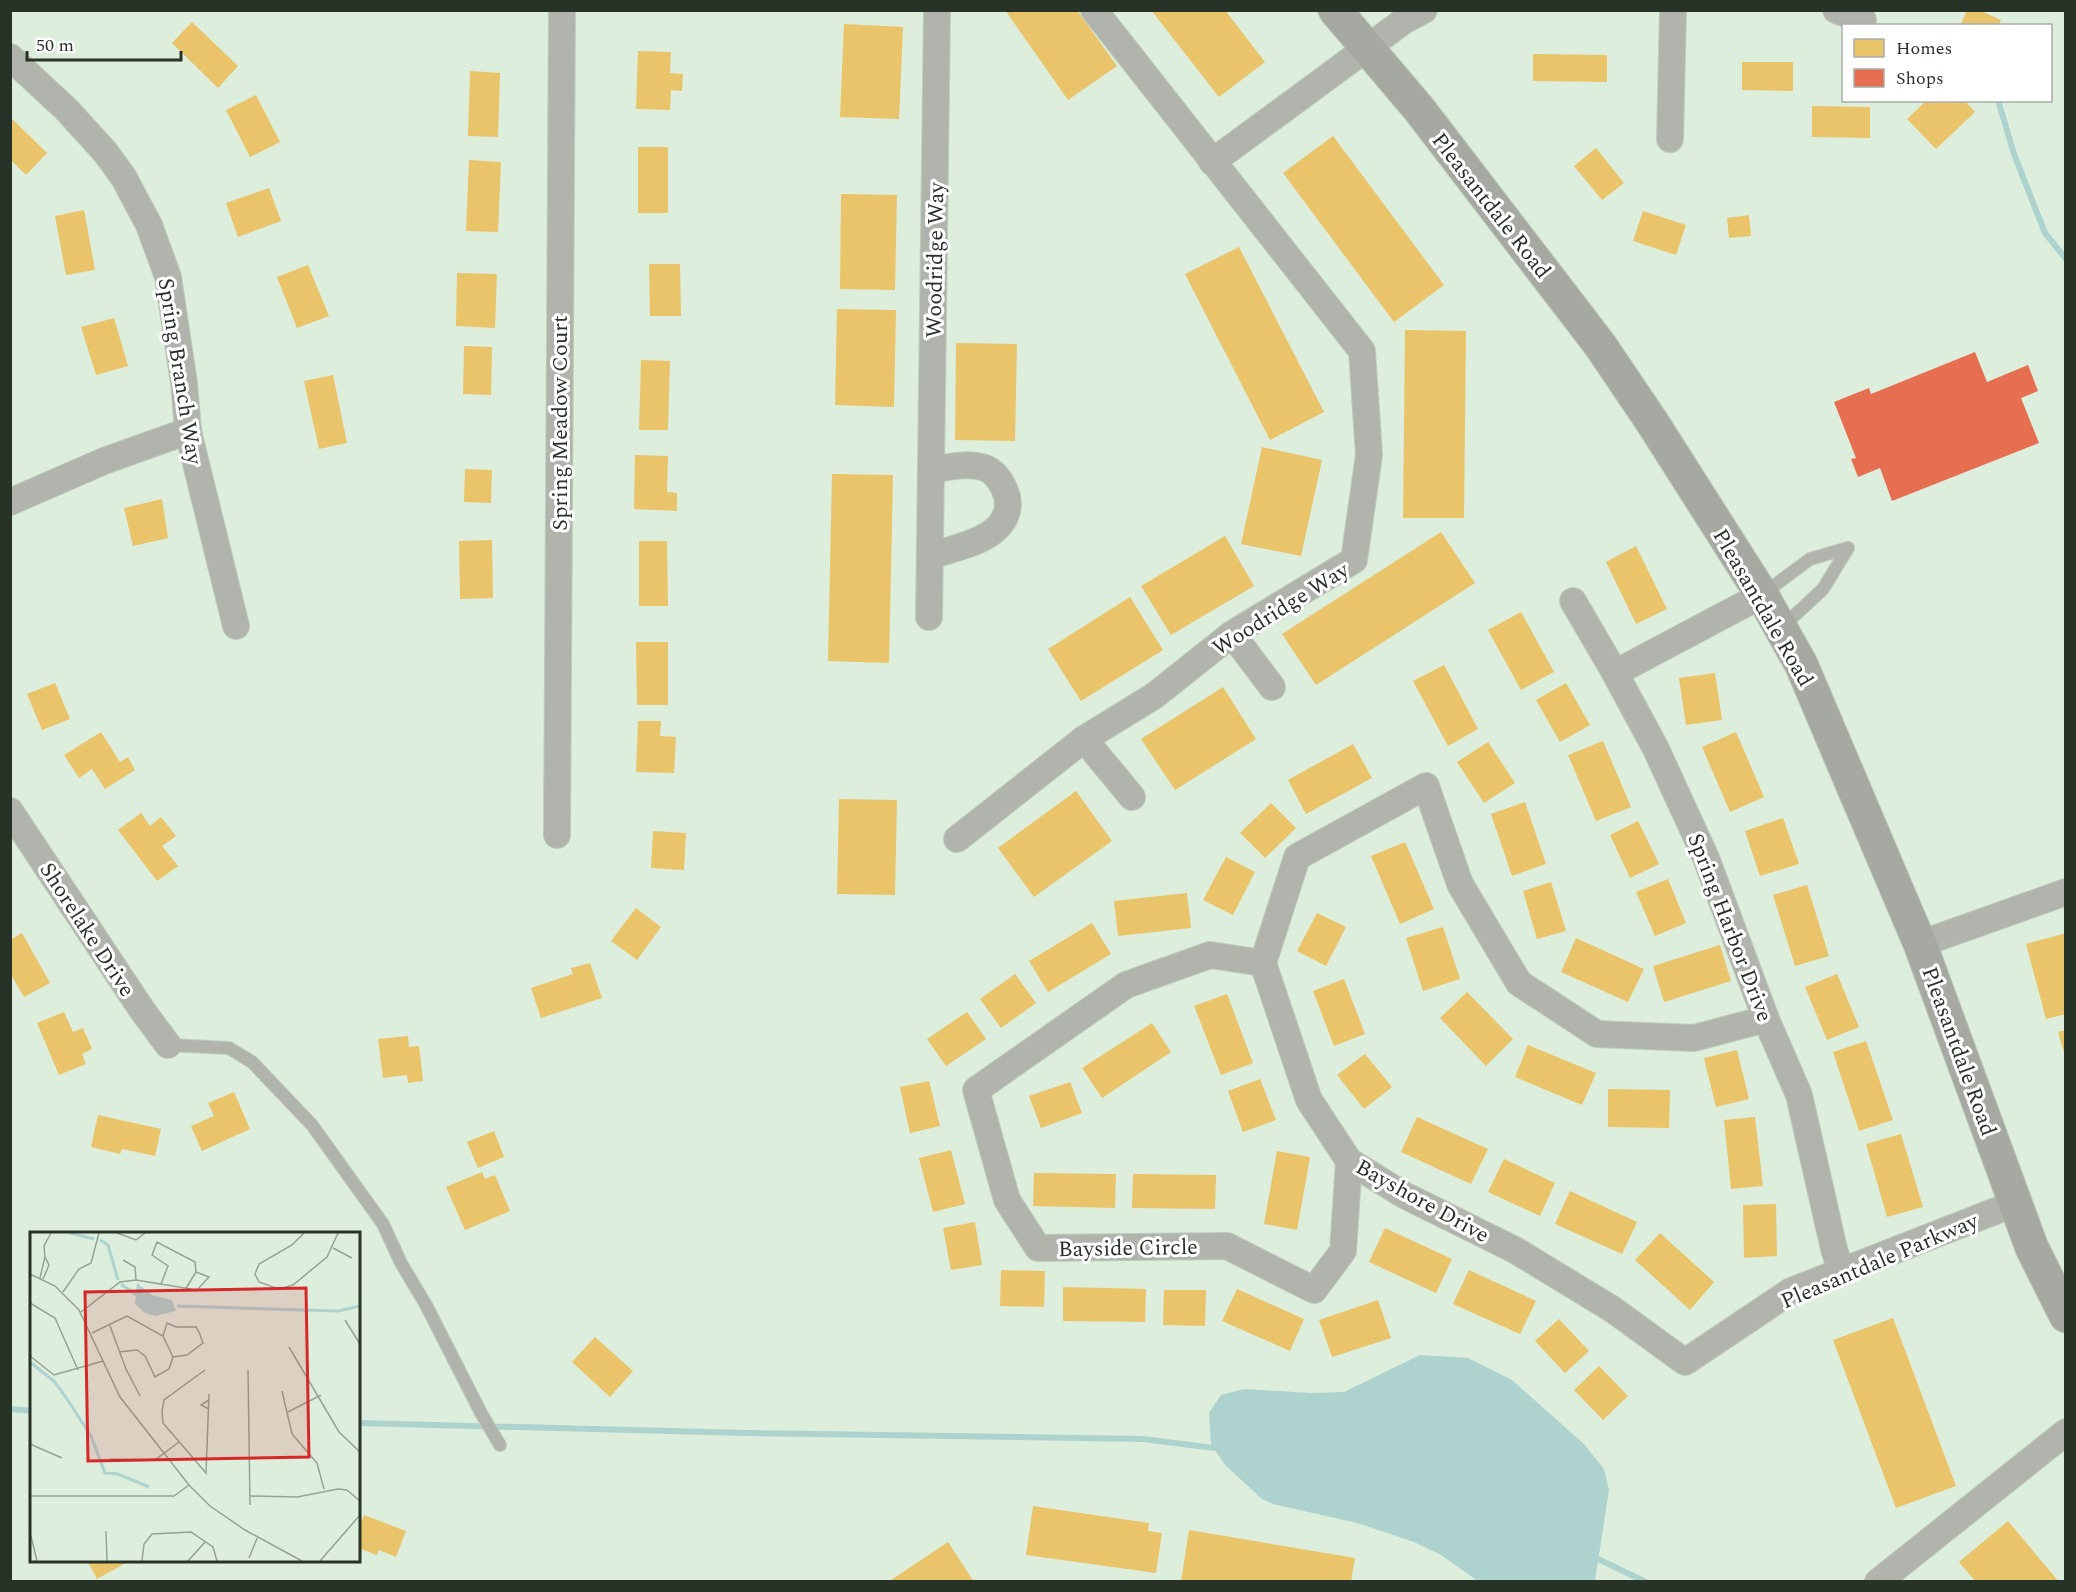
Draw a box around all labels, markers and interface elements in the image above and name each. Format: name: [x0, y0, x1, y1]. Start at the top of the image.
scale bar: [27, 24, 182, 62]
legend: [1842, 24, 2052, 102]
text: 50 m: [36, 32, 74, 59]
text: Homes: [1896, 35, 1952, 62]
text: Shops: [1896, 65, 1944, 92]
street label: Pleasantdale Road: [1423, 126, 1559, 286]
street label: Woodridge Way: [918, 181, 953, 338]
street label: Spring Branch Way: [149, 276, 211, 468]
street label: Spring Meadow Court: [544, 315, 577, 531]
street label: Pleasantdale Road: [1704, 522, 1821, 693]
street label: Woodridge Way: [1206, 553, 1357, 665]
street label: Spring Harbor Drive: [1678, 828, 1781, 1027]
street label: Shorelake Drive: [31, 856, 143, 1004]
street label: Pleasantdale Road: [1913, 962, 2005, 1141]
street label: Bayshore Drive: [1349, 1151, 1495, 1252]
street label: Pleasantdale Parkway: [1776, 1204, 1985, 1318]
street label: Bayside Circle: [1058, 1231, 1198, 1266]
inset map: [30, 1232, 360, 1562]

